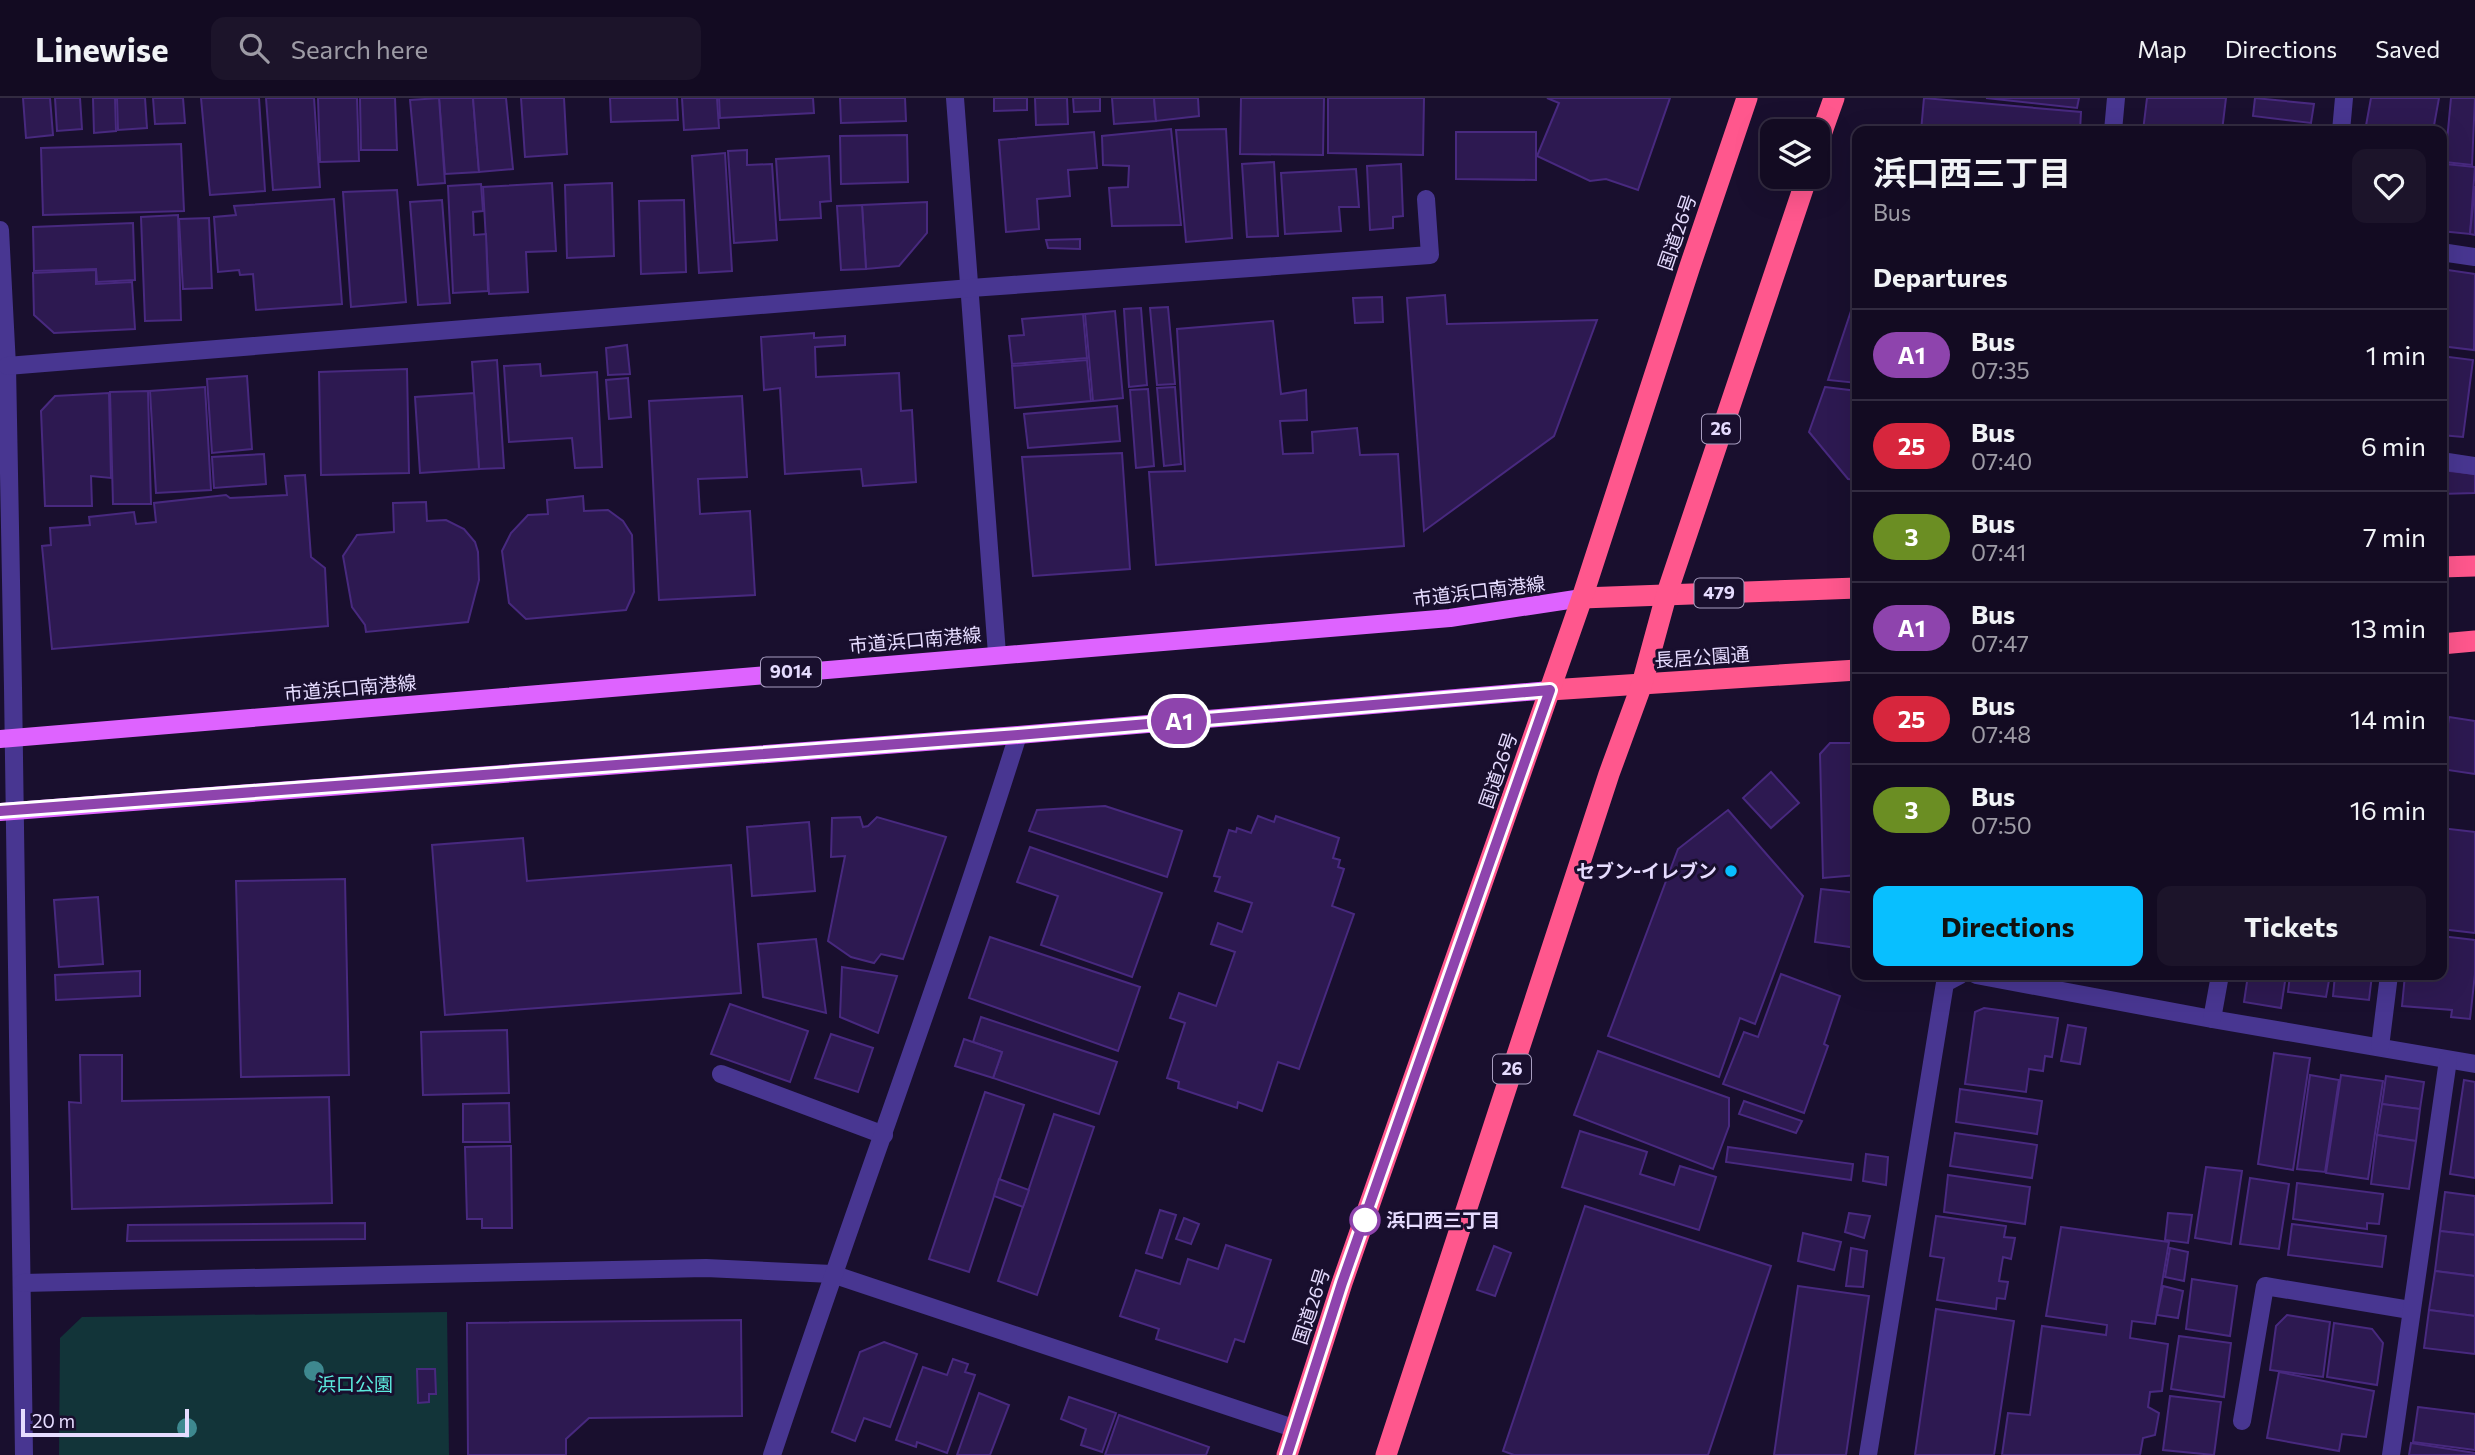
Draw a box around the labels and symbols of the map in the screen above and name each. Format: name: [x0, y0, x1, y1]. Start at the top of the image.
street label: 国道26号: [1653, 191, 1700, 273]
road number: 26: [1702, 414, 1740, 444]
street label: 市道浜口南港線: [1412, 571, 1546, 610]
road number: 479: [1694, 578, 1744, 607]
street label: 市道浜口南港線: [848, 622, 982, 657]
street label: 長居公園通: [1654, 642, 1750, 671]
road number: 9014: [761, 658, 821, 686]
street label: 市道浜口南港線: [283, 670, 417, 705]
line badge: A1: [1148, 698, 1210, 744]
street label: 国道26号: [1474, 729, 1521, 811]
place label: セブン-イレブン: [1576, 859, 1717, 882]
marker: セブン-イレブン: [1723, 863, 1739, 879]
road number: 26: [1493, 1054, 1531, 1084]
marker: 浜口西三丁目: [1350, 1205, 1380, 1235]
place label: 浜口西三丁目: [1386, 1208, 1500, 1231]
street label: 国道26号: [1287, 1265, 1334, 1347]
park label: 浜口公園: [317, 1372, 393, 1395]
scale bar: [21, 1406, 189, 1438]

